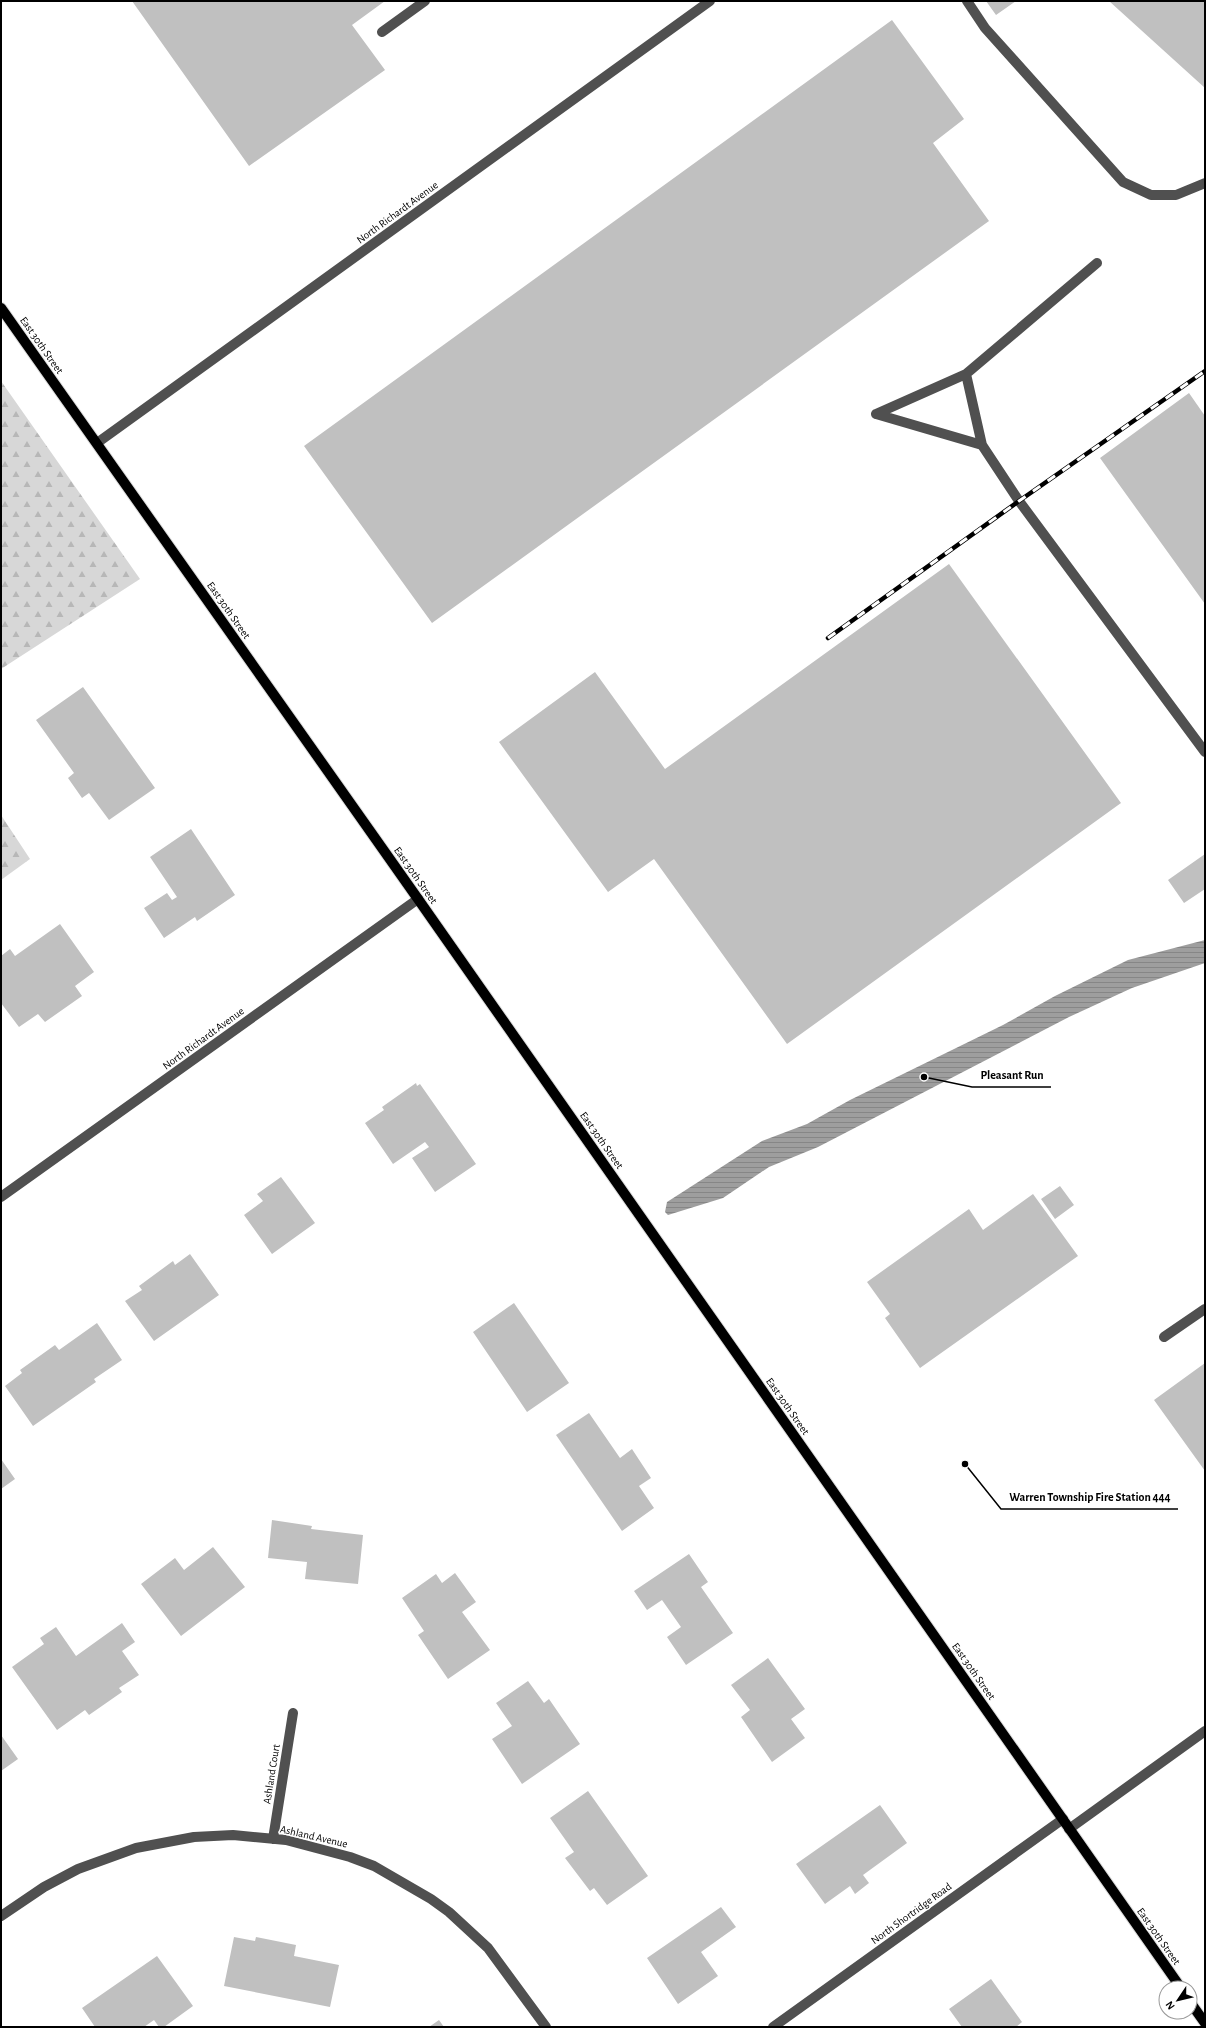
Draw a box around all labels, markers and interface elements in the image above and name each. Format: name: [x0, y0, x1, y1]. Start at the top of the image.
street label: North Richardt Avenue: [355, 179, 440, 246]
street label: East 30th Street: [18, 315, 66, 376]
street label: East 30th Street: [205, 580, 253, 641]
street label: East 30th Street: [392, 845, 440, 906]
street label: North Richardt Avenue: [161, 1005, 246, 1072]
callout: Pleasant Run: [972, 1063, 1051, 1087]
text: Pleasant Run: [980, 1069, 1044, 1081]
street label: East 30th Street: [578, 1110, 626, 1171]
street label: East 30th Street: [764, 1376, 812, 1437]
callout: Warren Township Fire Station 444: [1001, 1485, 1178, 1509]
text: Warren Township Fire Station 444: [1009, 1491, 1171, 1503]
street label: East 30th Street: [950, 1641, 998, 1702]
street label: Ashland Court: [261, 1743, 282, 1805]
street label: Ashland Avenue: [279, 1823, 349, 1850]
street label: North Shortridge Road: [869, 1880, 954, 1946]
street label: East 30th Street: [1135, 1906, 1183, 1967]
north arrow: [1158, 1980, 1198, 2020]
text: N: [1164, 1999, 1177, 2012]

